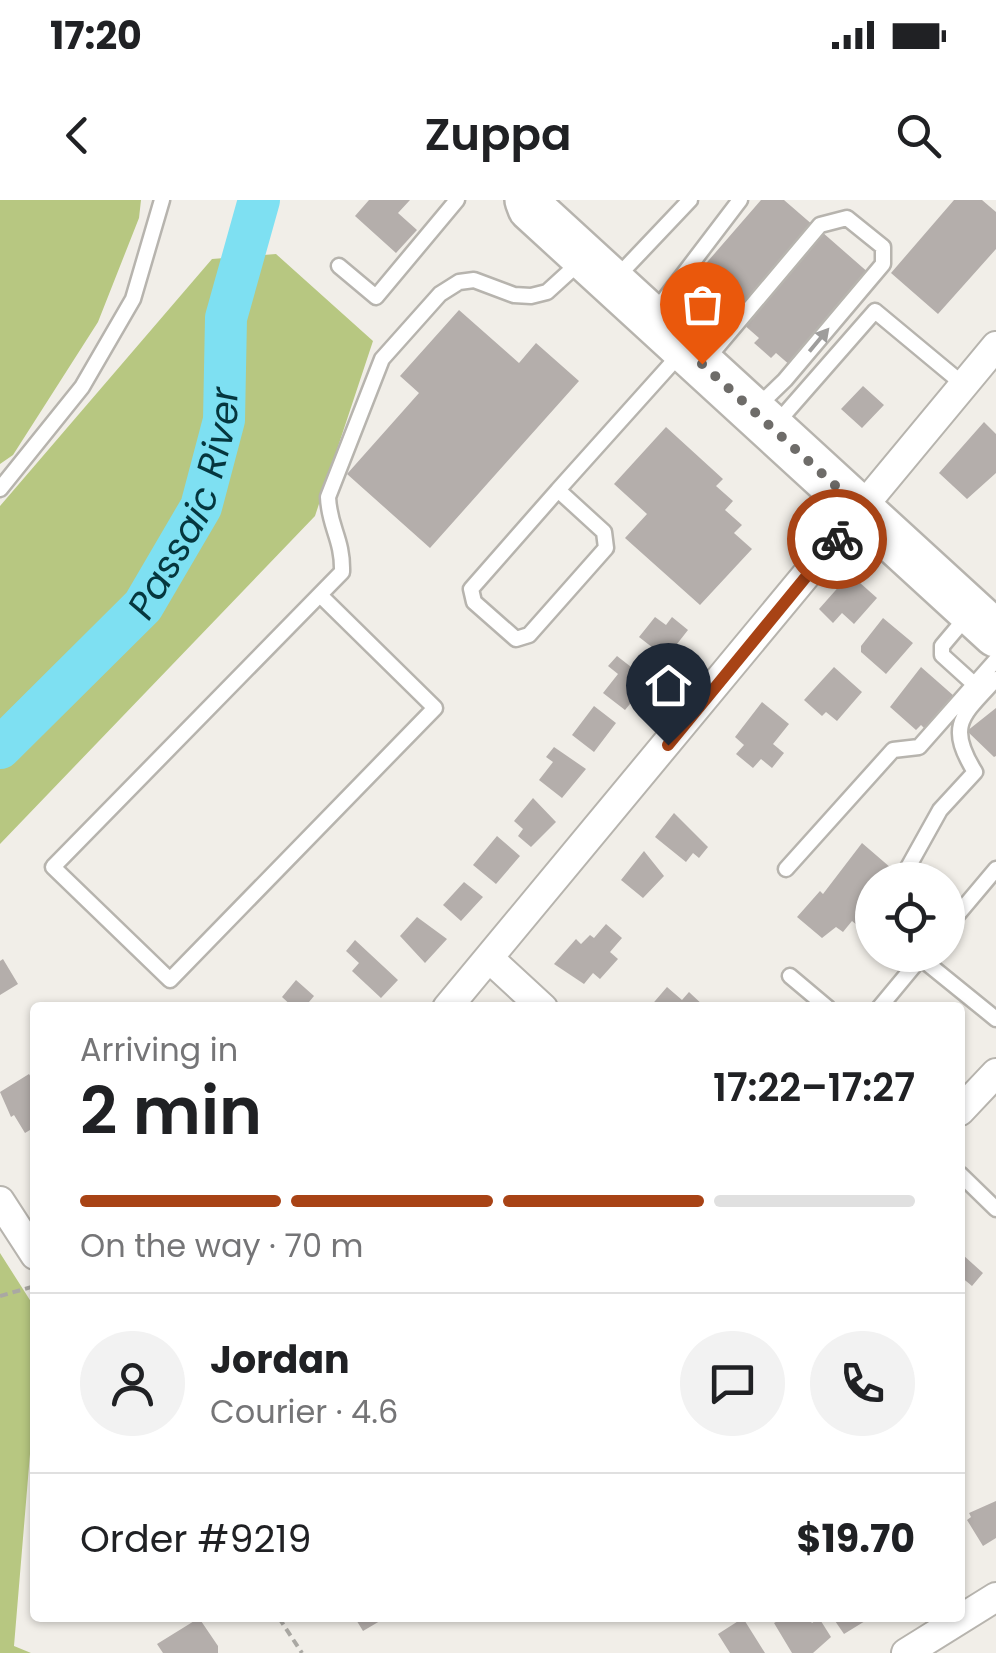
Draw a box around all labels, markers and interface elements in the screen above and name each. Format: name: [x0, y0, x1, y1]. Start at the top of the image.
text: 17:20: [50, 9, 142, 62]
text: Zuppa: [424, 103, 572, 166]
icon: back: [50, 108, 105, 163]
icon: search: [891, 108, 946, 163]
pin: [660, 262, 745, 365]
icon: bag: [675, 277, 730, 332]
one-way arrow: [808, 328, 830, 353]
water label: Passaic River: [114, 386, 251, 628]
courier: [787, 489, 887, 589]
icon: bike: [810, 512, 865, 567]
pin: [626, 643, 711, 746]
icon: home: [641, 658, 696, 713]
map controls: [855, 862, 965, 972]
button: locate: [855, 862, 965, 972]
text: Arriving in: [80, 1027, 238, 1072]
text: 17:22–17:27: [713, 1061, 915, 1114]
text: 2 min: [80, 1066, 262, 1157]
text: On the way · 70 m: [80, 1223, 364, 1268]
button: person: [80, 1331, 185, 1436]
button: chat: [680, 1331, 785, 1436]
button: phone: [810, 1331, 915, 1436]
text: Jordan: [210, 1333, 350, 1386]
text: Courier · 4.6: [210, 1389, 398, 1434]
text: Order #9219: [80, 1512, 311, 1565]
text: $19.70: [797, 1512, 915, 1565]

